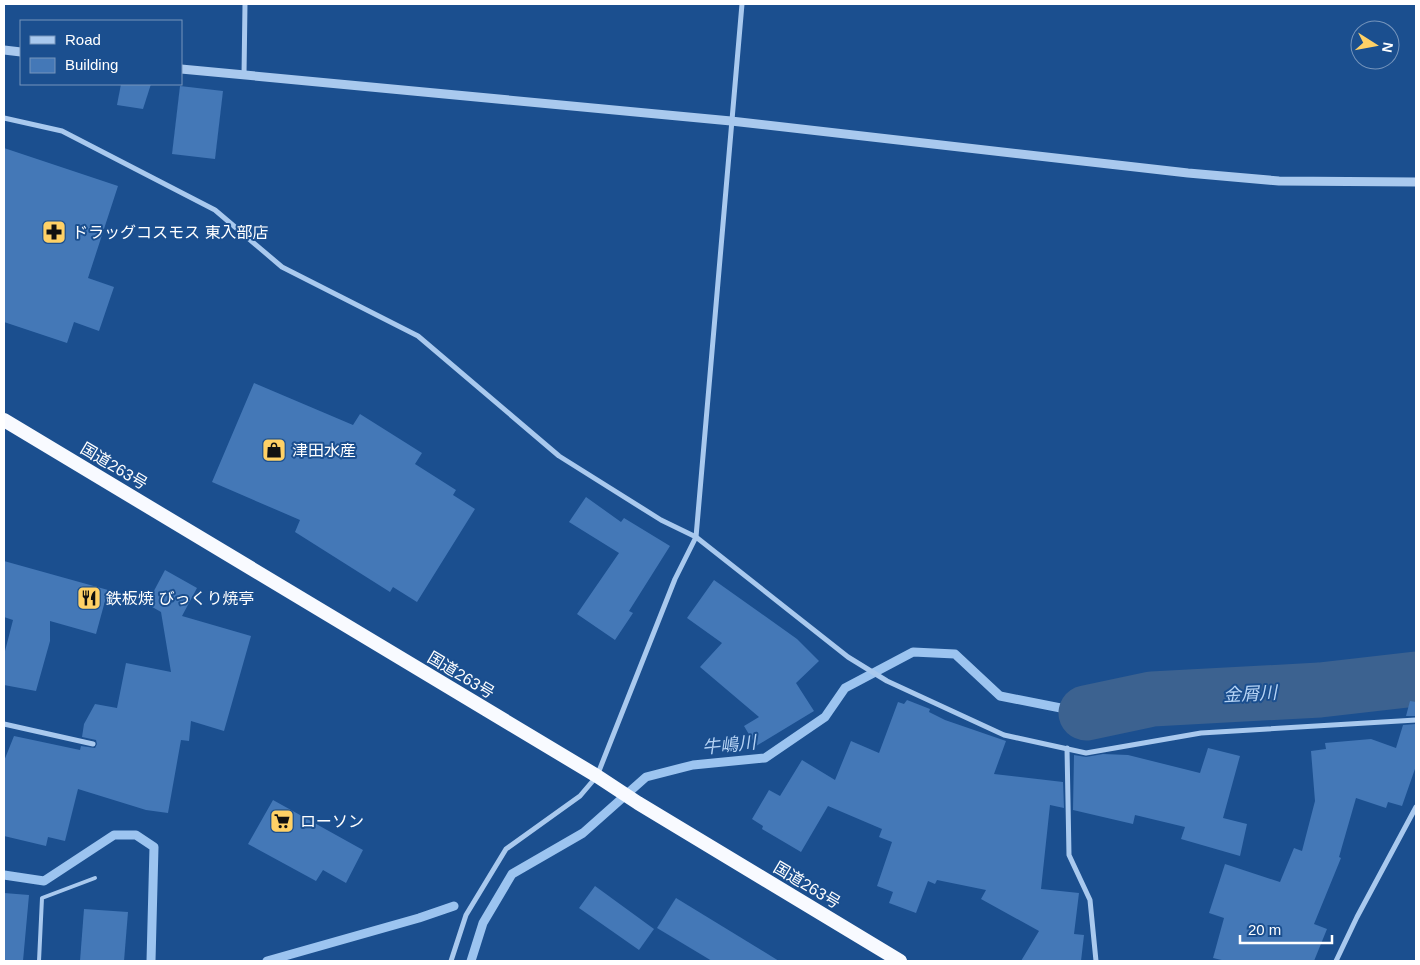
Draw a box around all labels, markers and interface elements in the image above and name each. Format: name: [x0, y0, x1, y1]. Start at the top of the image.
legend: [20, 20, 182, 85]
north arrow: [1350, 20, 1400, 70]
text: Road: [65, 31, 101, 48]
text: N: [1379, 41, 1397, 54]
text: Building: [65, 56, 118, 73]
pharmacy icon: ドラッグコスモス 東入部店: [41, 219, 67, 245]
place label: ドラッグコスモス 東入部店: [72, 224, 268, 241]
shop icon: 津田水産: [261, 437, 287, 463]
street label: 国道263号: [78, 439, 150, 493]
place label: 津田水産: [292, 442, 356, 459]
restaurant icon: 鉄板焼 びっくり焼亭: [76, 585, 102, 611]
place label: 鉄板焼 びっくり焼亭: [106, 590, 254, 607]
street label: 国道263号: [425, 648, 497, 702]
water label: 金屑川: [1223, 682, 1279, 705]
water label: 牛嶋川: [701, 732, 759, 758]
supermarket icon: ローソン: [269, 808, 295, 834]
place label: ローソン: [300, 813, 364, 830]
street label: 国道263号: [771, 858, 843, 912]
scale bar: [1240, 912, 1332, 944]
text: 20 m: [1248, 921, 1281, 938]

